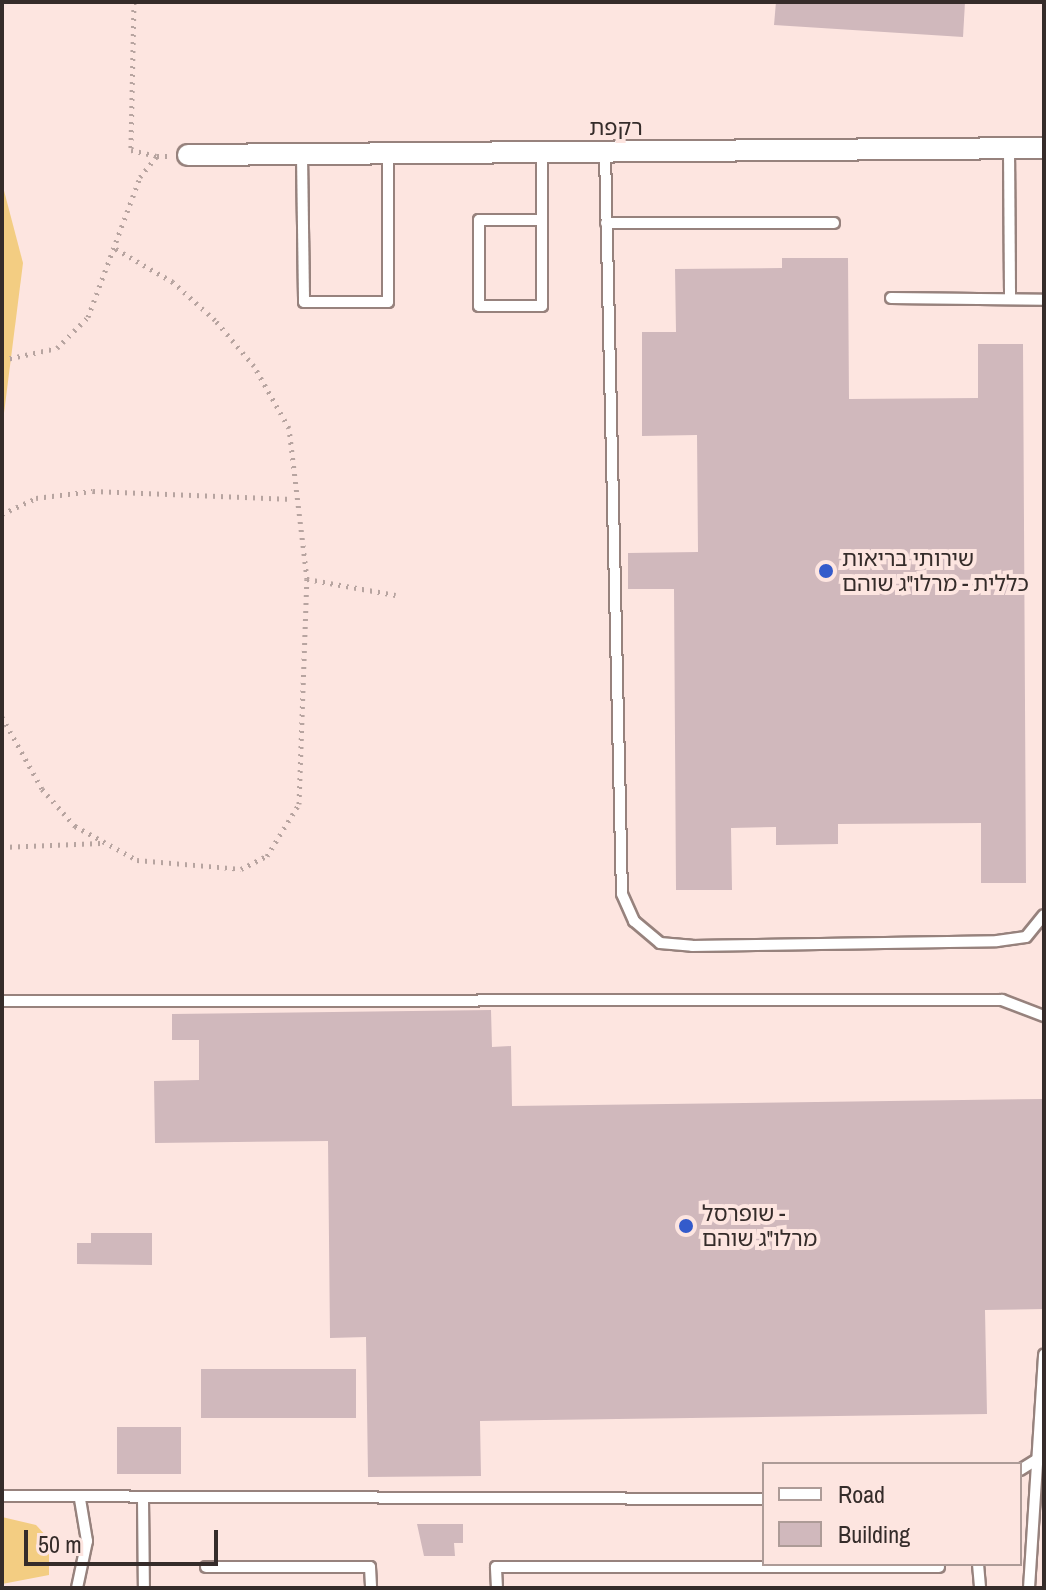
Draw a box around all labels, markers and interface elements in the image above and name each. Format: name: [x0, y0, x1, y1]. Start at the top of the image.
street label: רקפת: [589, 115, 643, 141]
place label: שירותי בריאות כללית - מרלו"ג שוהם: [842, 545, 1029, 596]
marker: שירותי בריאות כללית - מרלו"ג שוהם: [817, 562, 835, 580]
place label: שופרסל - מרלו"ג שוהם: [702, 1200, 817, 1252]
marker: שופרסל - מרלו"ג שוהם: [677, 1217, 695, 1235]
legend: [762, 1462, 1022, 1566]
text: Road: [838, 1478, 885, 1510]
scale bar: [28, 1514, 222, 1564]
text: Building: [838, 1518, 910, 1550]
text: 50 m: [38, 1528, 82, 1560]

